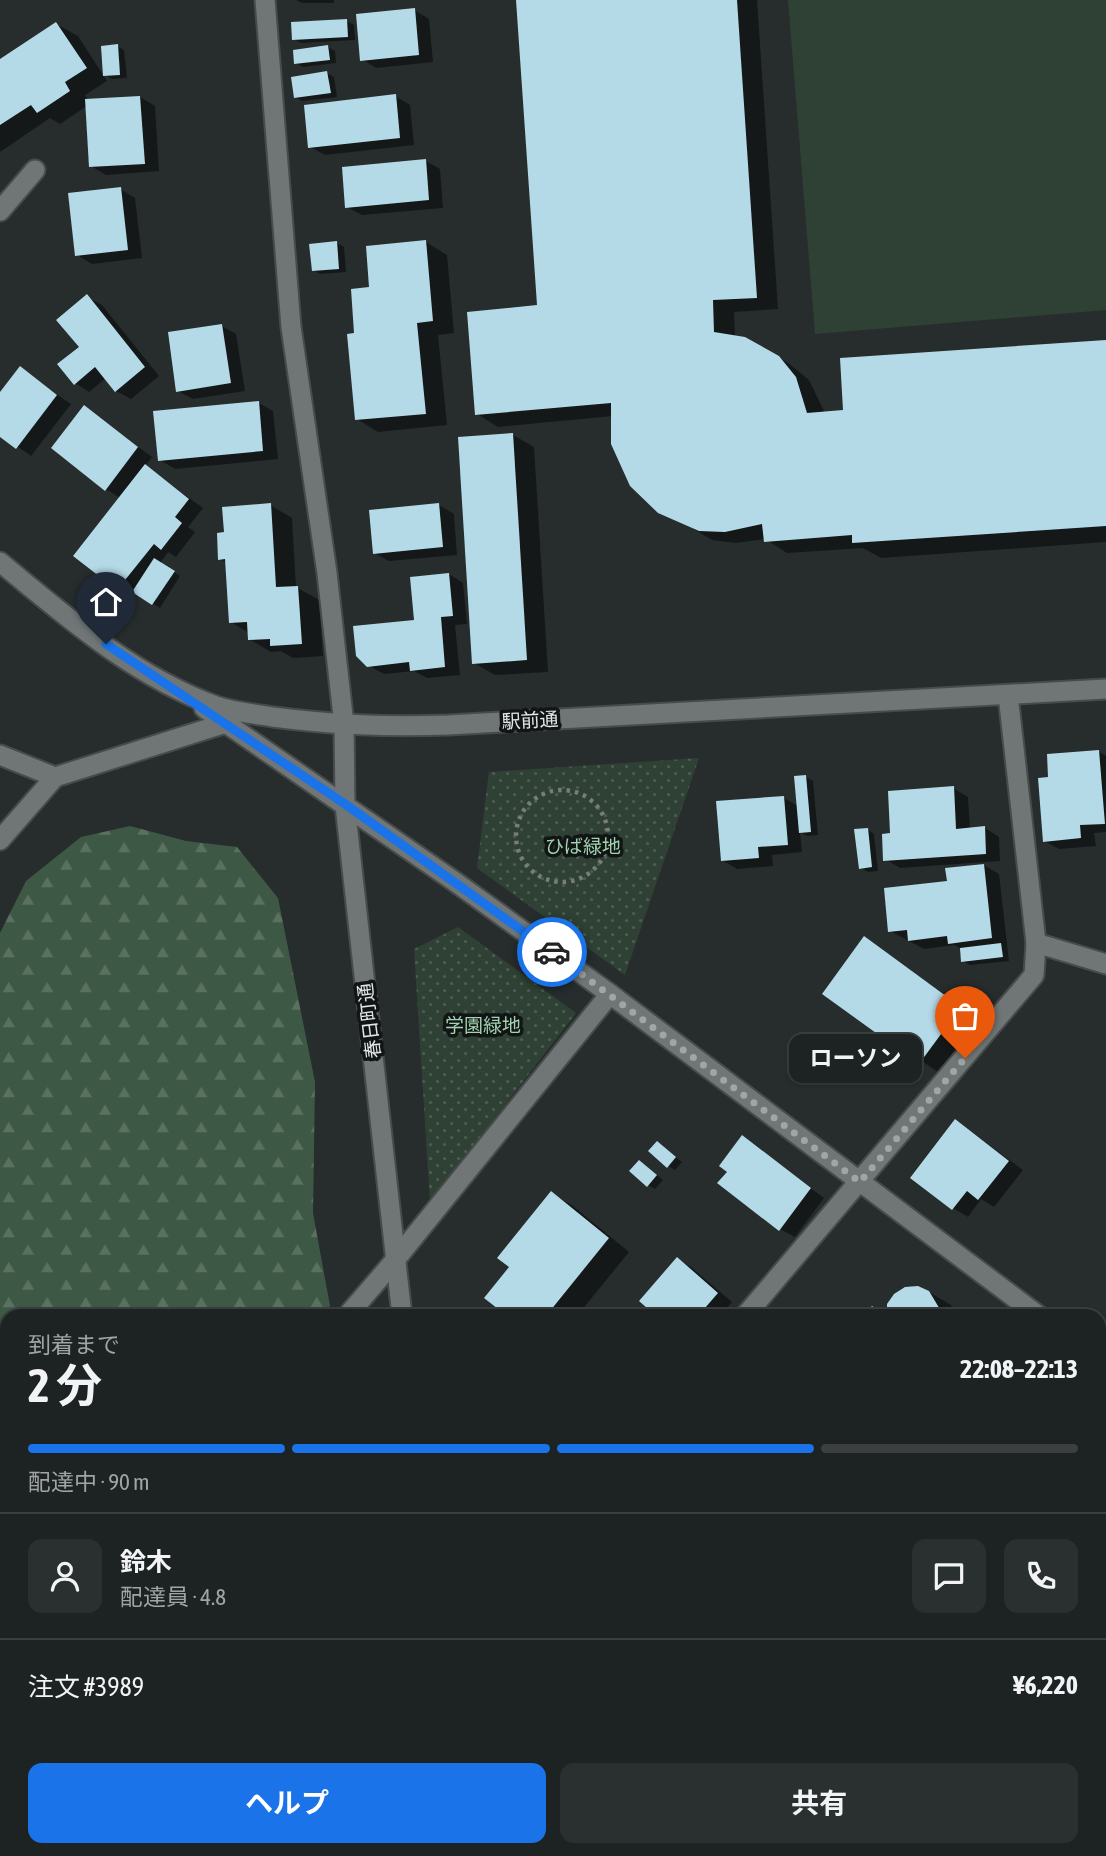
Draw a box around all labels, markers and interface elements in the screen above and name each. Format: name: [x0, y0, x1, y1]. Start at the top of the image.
pin: [76, 572, 136, 644]
icon: home: [87, 583, 125, 621]
street label: 駅前通: [501, 708, 559, 732]
park label: ひば緑地: [545, 835, 621, 857]
courier: [517, 917, 587, 987]
icon: car: [533, 933, 571, 971]
street label: 春日町通: [353, 982, 385, 1060]
pin: [935, 986, 995, 1058]
icon: bag: [946, 997, 984, 1035]
park label: 学園緑地: [445, 1014, 521, 1036]
callout: ローソン: [790, 1034, 923, 1082]
text: ローソン: [810, 1045, 902, 1071]
text: 到着まで: [28, 1332, 120, 1358]
text: 22:08–22:13: [960, 1354, 1078, 1384]
text: 2 分: [28, 1359, 102, 1412]
text: 配達中 · 90 m: [28, 1469, 150, 1495]
button: person: [28, 1539, 102, 1613]
button: chat: [912, 1539, 986, 1613]
button: phone: [1004, 1539, 1078, 1613]
text: 鈴木: [120, 1547, 172, 1577]
text: 配達員 · 4.8: [120, 1584, 226, 1610]
text: ¥6,220: [1013, 1670, 1078, 1700]
text: 注文 #3989: [28, 1672, 144, 1702]
button: ヘルプ: [28, 1763, 546, 1843]
button: 共有: [560, 1763, 1078, 1843]

